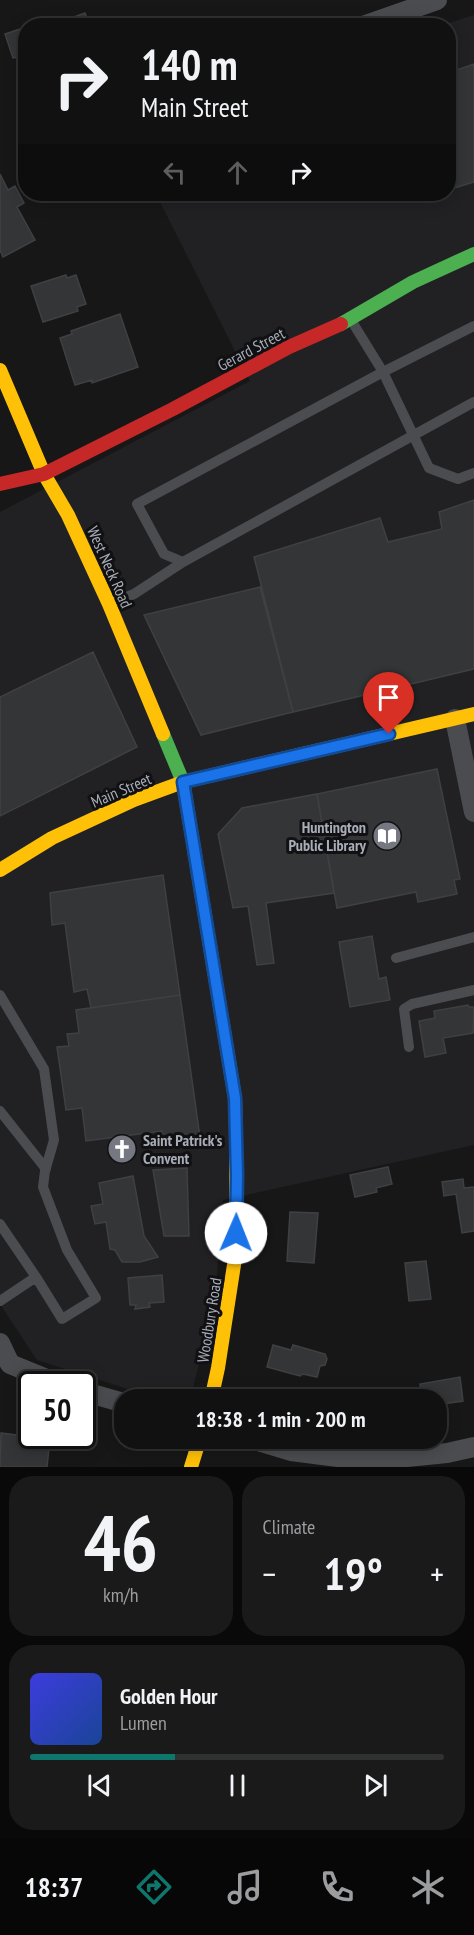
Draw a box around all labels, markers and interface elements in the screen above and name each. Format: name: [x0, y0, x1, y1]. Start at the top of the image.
text: 140 m: [141, 37, 238, 92]
icon: right: [42, 42, 120, 120]
text: Main Street: [141, 90, 248, 124]
icon: left: [158, 156, 191, 189]
icon: ahead: [221, 156, 254, 189]
icon: right: [284, 156, 317, 189]
street label: Gerard Street: [214, 323, 288, 375]
street label: West Neck Road: [83, 523, 137, 611]
pin: [363, 672, 414, 734]
icon: arrive: [372, 681, 405, 714]
street label: Main Street: [88, 768, 155, 812]
place label: Huntington Public Library: [289, 817, 367, 855]
library icon: Huntington Public Library: [371, 820, 403, 852]
place label: Saint Patrick's Convent: [143, 1130, 223, 1168]
church icon: Saint Patrick's Convent: [106, 1133, 138, 1165]
position arrow: [204, 1201, 268, 1265]
street label: Woodbury Road: [192, 1276, 226, 1364]
speed limit sign: 50: [18, 1371, 96, 1449]
text: 18:38 · 1 min · 200 m: [195, 1405, 366, 1433]
text: 46: [83, 1492, 158, 1593]
text: Climate: [263, 1514, 315, 1540]
text: 19°: [324, 1544, 383, 1602]
text: −: [263, 1552, 276, 1595]
text: +: [430, 1552, 444, 1595]
text: km/h: [103, 1582, 138, 1608]
text: Golden Hour: [120, 1682, 218, 1710]
text: Lumen: [120, 1710, 167, 1736]
icon: previous: [83, 1769, 116, 1802]
icon: pause: [221, 1769, 254, 1802]
icon: next: [359, 1769, 392, 1802]
icon: directions: [133, 1866, 175, 1908]
icon: music: [224, 1866, 266, 1908]
icon: phone: [316, 1866, 358, 1908]
icon: climate: [407, 1866, 449, 1908]
text: 18:37: [25, 1870, 83, 1904]

